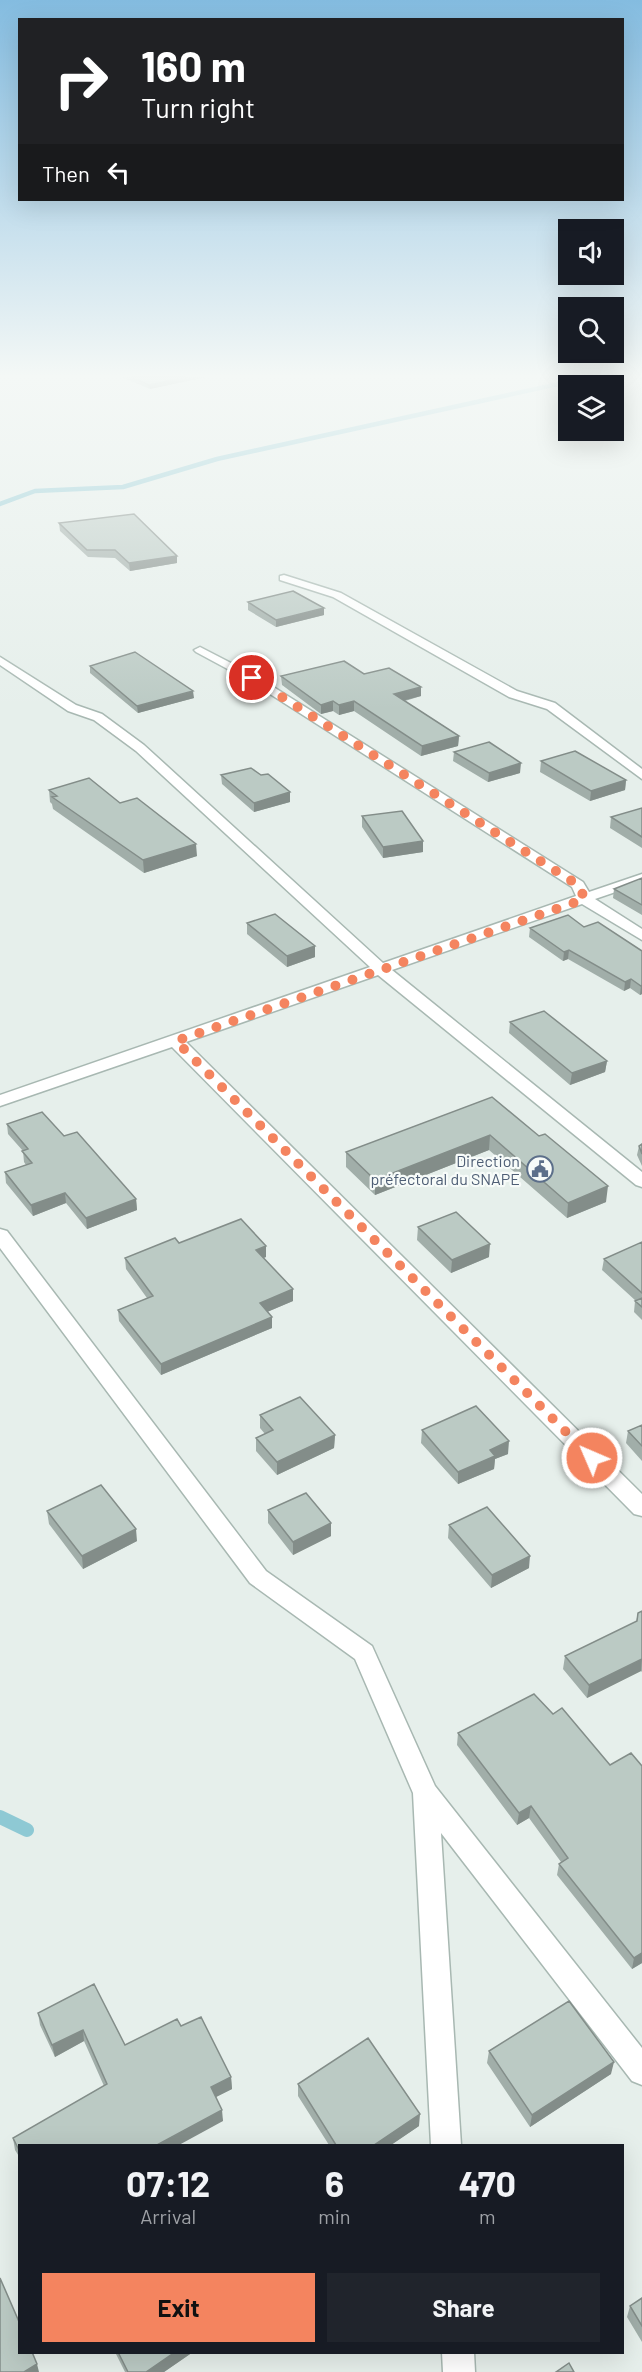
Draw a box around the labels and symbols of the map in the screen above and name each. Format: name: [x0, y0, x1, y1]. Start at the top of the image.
pin: [226, 652, 277, 703]
place label: Direction préfectoral du SNAPE: [371, 1151, 520, 1188]
public building icon: Direction préfectoral du SNAPE: [525, 1154, 555, 1184]
position arrow: [560, 1426, 624, 1490]

